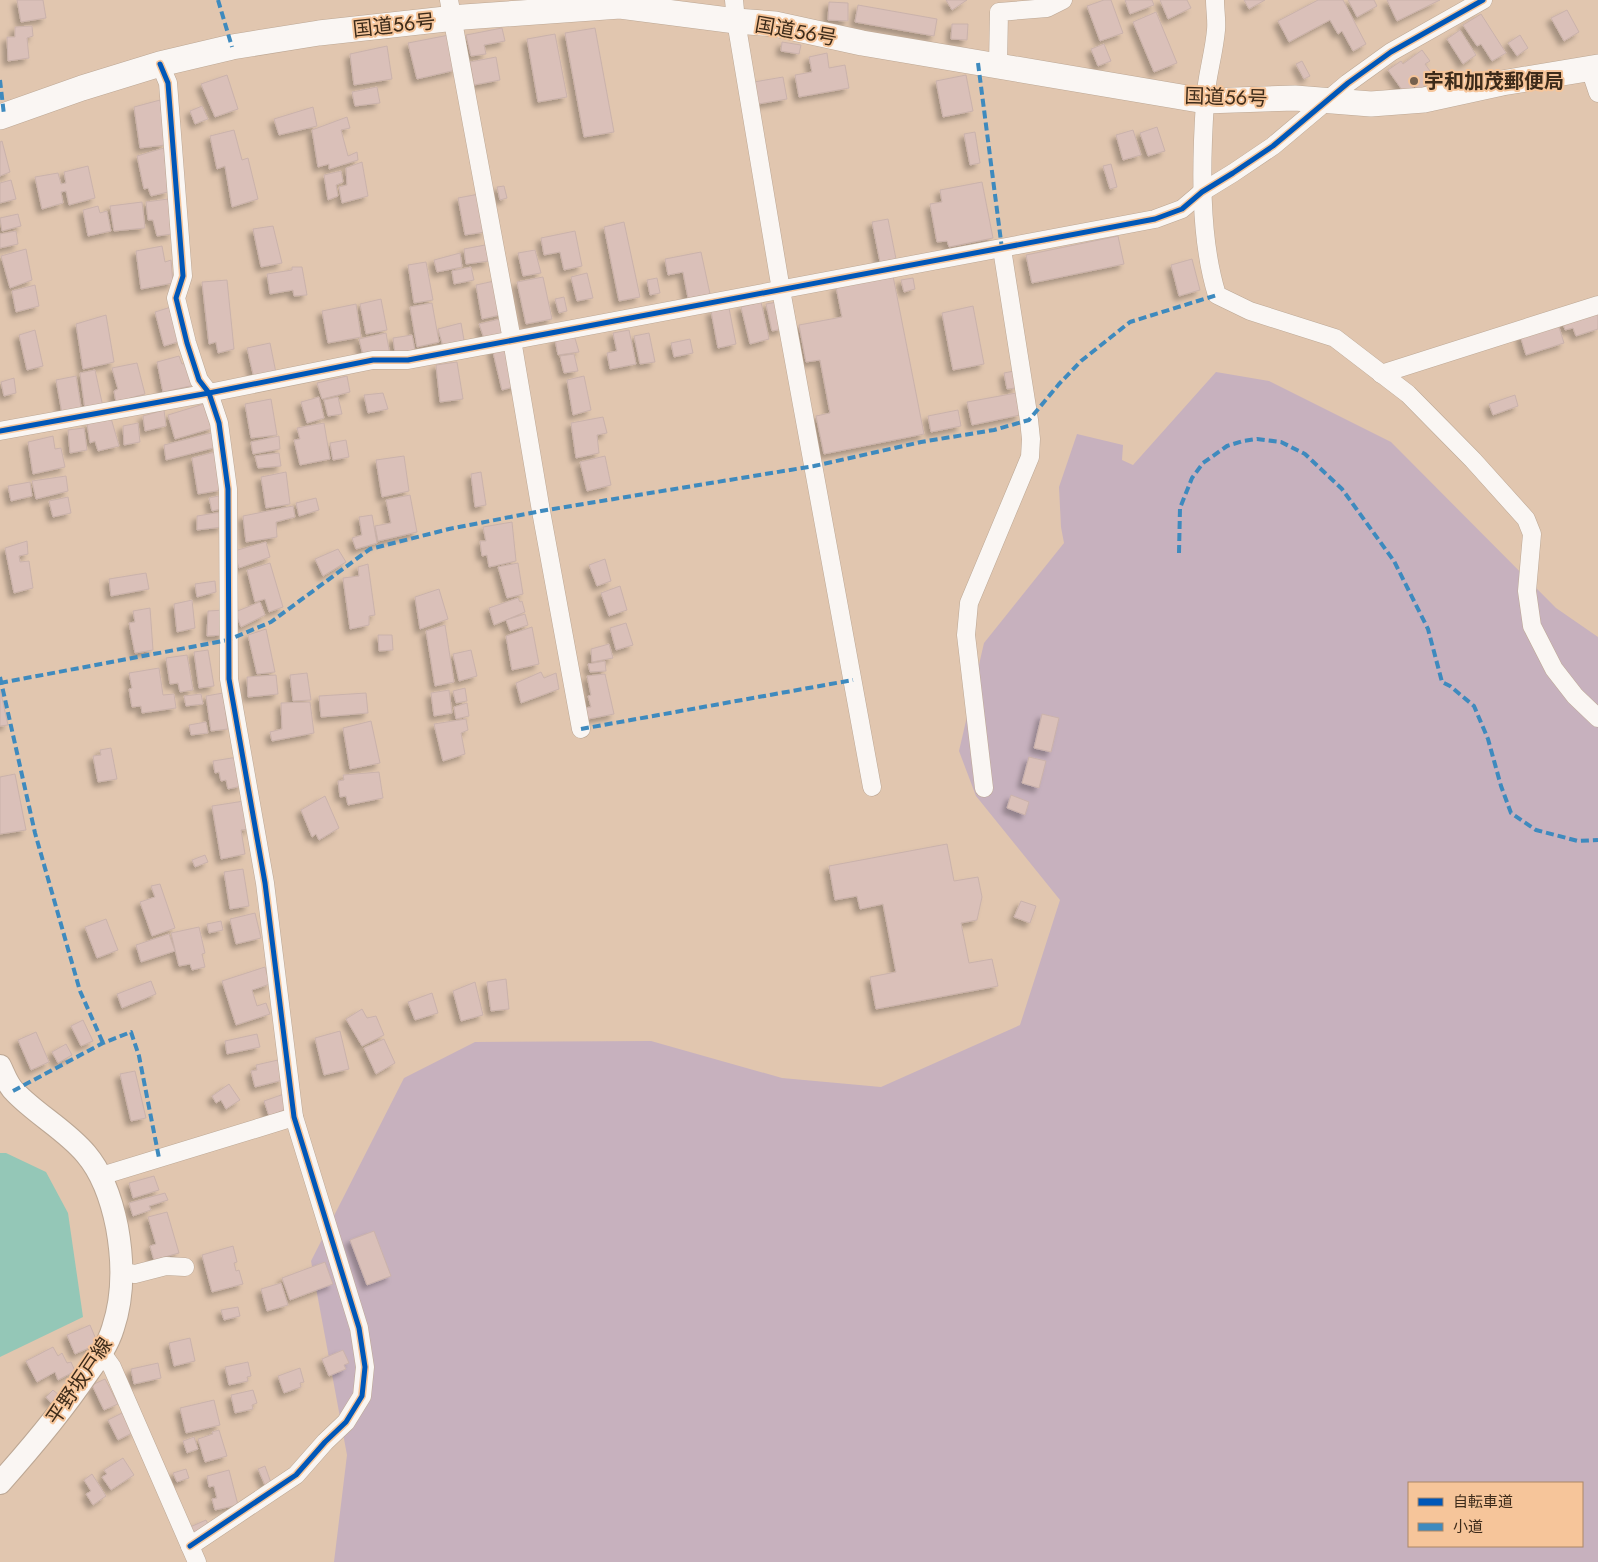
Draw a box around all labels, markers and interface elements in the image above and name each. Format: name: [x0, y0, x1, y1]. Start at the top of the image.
street label: 国道56号: [351, 7, 437, 44]
street label: 国道56号: [753, 10, 839, 53]
place label: 宇和加茂郵便局: [1424, 67, 1564, 96]
marker: 宇和加茂郵便局: [1408, 75, 1420, 87]
street label: 国道56号: [1184, 82, 1268, 113]
street label: 平野坂戸線: [39, 1332, 119, 1431]
legend: [1408, 1482, 1583, 1547]
text: 自転車道: [1453, 1491, 1513, 1513]
text: 小道: [1453, 1516, 1483, 1538]

